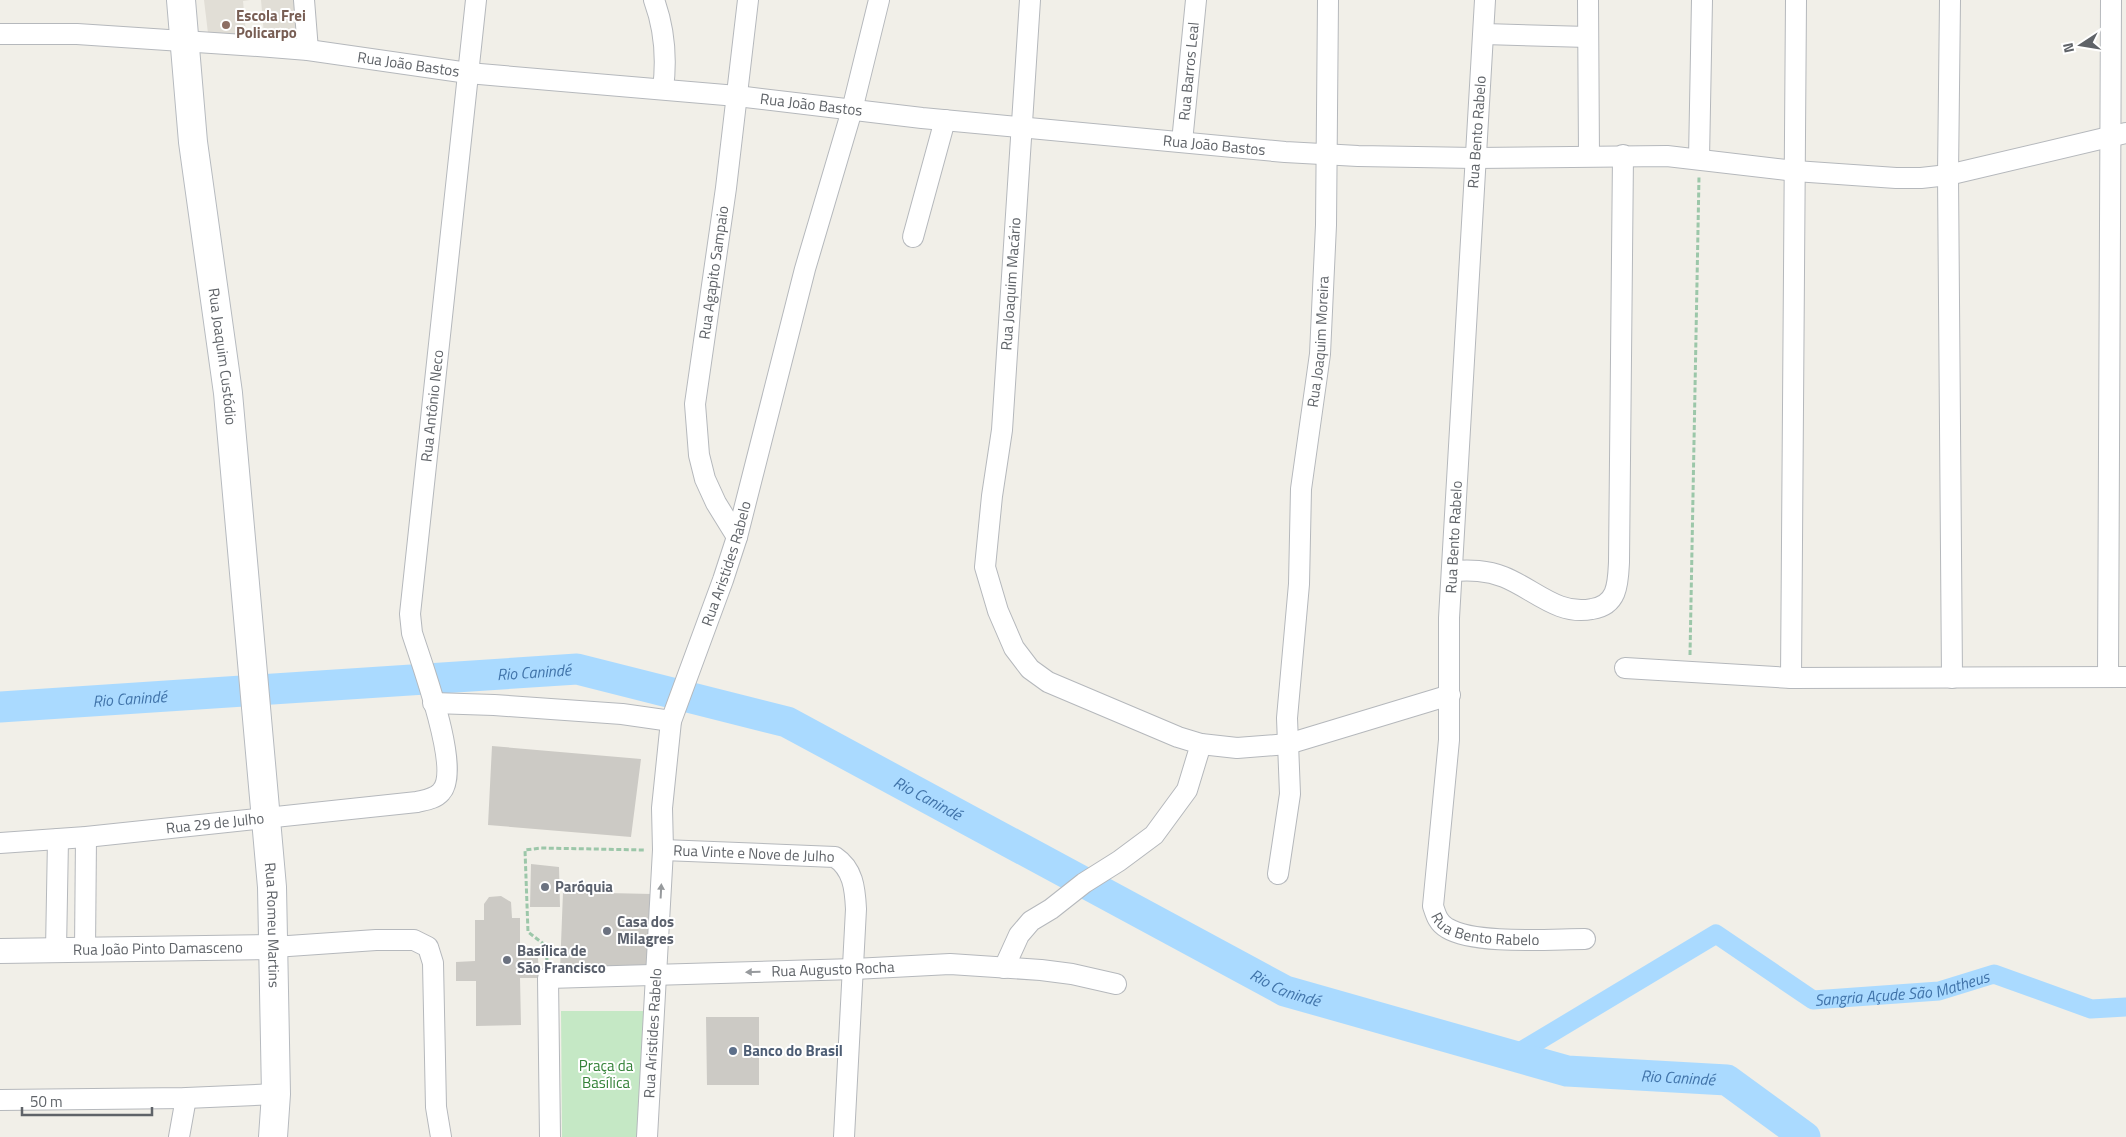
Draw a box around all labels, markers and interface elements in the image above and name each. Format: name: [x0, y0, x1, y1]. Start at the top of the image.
place label: Escola Frei Policarpo: [236, 4, 306, 44]
marker: Escola Frei Policarpo: [220, 19, 232, 31]
north arrow: [2056, 20, 2106, 70]
street label: Rua Barros Leal: [1172, 21, 1205, 122]
text: N: [2057, 41, 2079, 55]
street label: Rua João Bastos: [356, 45, 461, 83]
street label: Rua Bento Rabelo: [1461, 75, 1492, 189]
street label: Rua João Bastos: [759, 87, 864, 122]
street label: Rua João Bastos: [1162, 129, 1267, 161]
street label: Rua Agapito Sampaio: [692, 204, 734, 341]
street label: Rua Joaquim Macário: [994, 217, 1027, 351]
street label: Rua Joaquim Moreira: [1301, 275, 1335, 409]
street label: Rua Joaquim Custódio: [202, 286, 243, 426]
street label: Rua Antônio Neco: [414, 348, 449, 463]
street label: Rua Bento Rabelo: [1439, 480, 1468, 594]
street label: Rua Aristides Rabelo: [695, 498, 757, 629]
water label: Rio Canindé: [496, 657, 573, 686]
water label: Rio Canindé: [92, 684, 169, 713]
water label: Rio Canindé: [890, 770, 968, 827]
street label: Rua 29 de Julho: [165, 806, 265, 839]
street label: Rua Vinte e Nove de Julho: [673, 838, 835, 868]
street label: Rua Romeu Martins: [259, 861, 286, 988]
place label: Paróquia: [555, 875, 613, 898]
marker: Paróquia: [539, 881, 551, 893]
one-way arrow: [658, 882, 666, 898]
street label: Rua Bento Rabelo: [1425, 908, 1539, 951]
place label: Casa dos Milagres: [617, 910, 674, 950]
marker: Casa dos Milagres: [601, 925, 613, 937]
street label: Rua João Pinto Damasceno: [73, 935, 243, 961]
place label: Basílica de São Francisco: [517, 939, 606, 979]
marker: Basílica de São Francisco: [501, 954, 513, 966]
street label: Rua Augusto Rocha: [771, 955, 895, 982]
water label: Rio Canindé: [1246, 962, 1325, 1013]
water label: Sangria Açude São Matheus: [1814, 964, 1993, 1012]
street label: Rua Aristides Rabelo: [637, 967, 667, 1099]
one-way arrow: [744, 968, 760, 976]
place label: Banco do Brasil: [743, 1039, 843, 1062]
marker: Banco do Brasil: [727, 1045, 739, 1057]
park label: Praça da Basílica: [579, 1054, 634, 1094]
water label: Rio Canindé: [1640, 1063, 1717, 1091]
scale bar: [22, 1084, 152, 1116]
text: 50 m: [30, 1090, 63, 1113]

